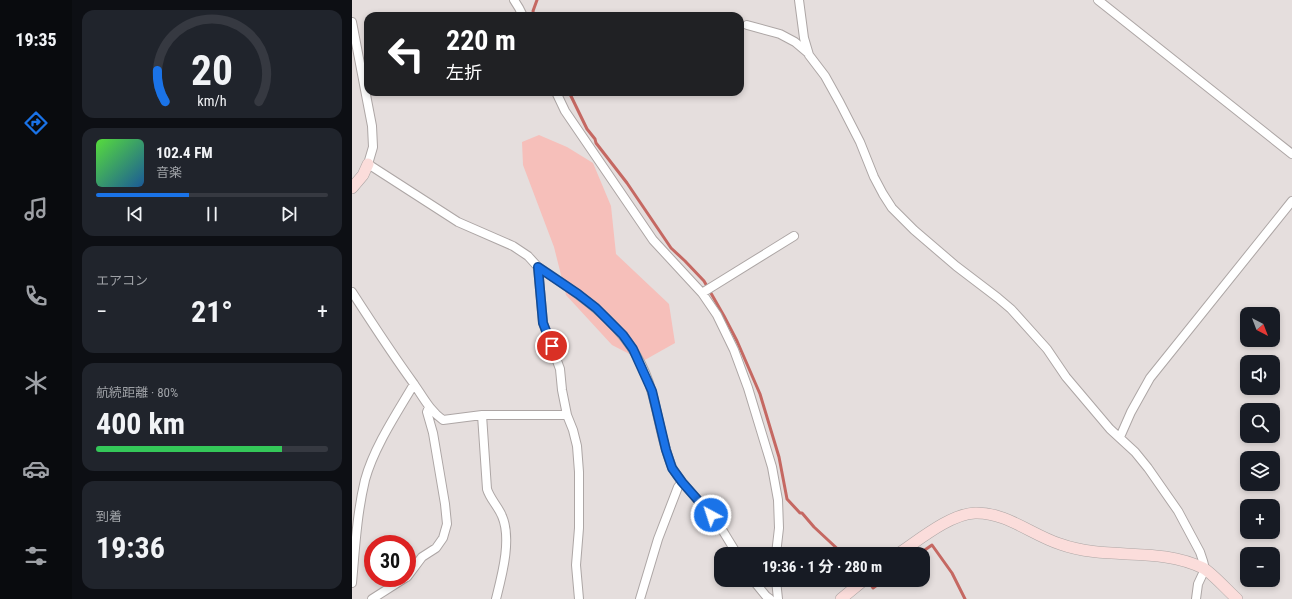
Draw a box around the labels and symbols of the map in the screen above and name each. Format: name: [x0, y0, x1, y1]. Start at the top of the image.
north arrow: [1240, 307, 1280, 347]
pin: [535, 329, 569, 363]
position arrow: [690, 494, 732, 536]
speed limit sign: 30: [364, 535, 416, 587]

